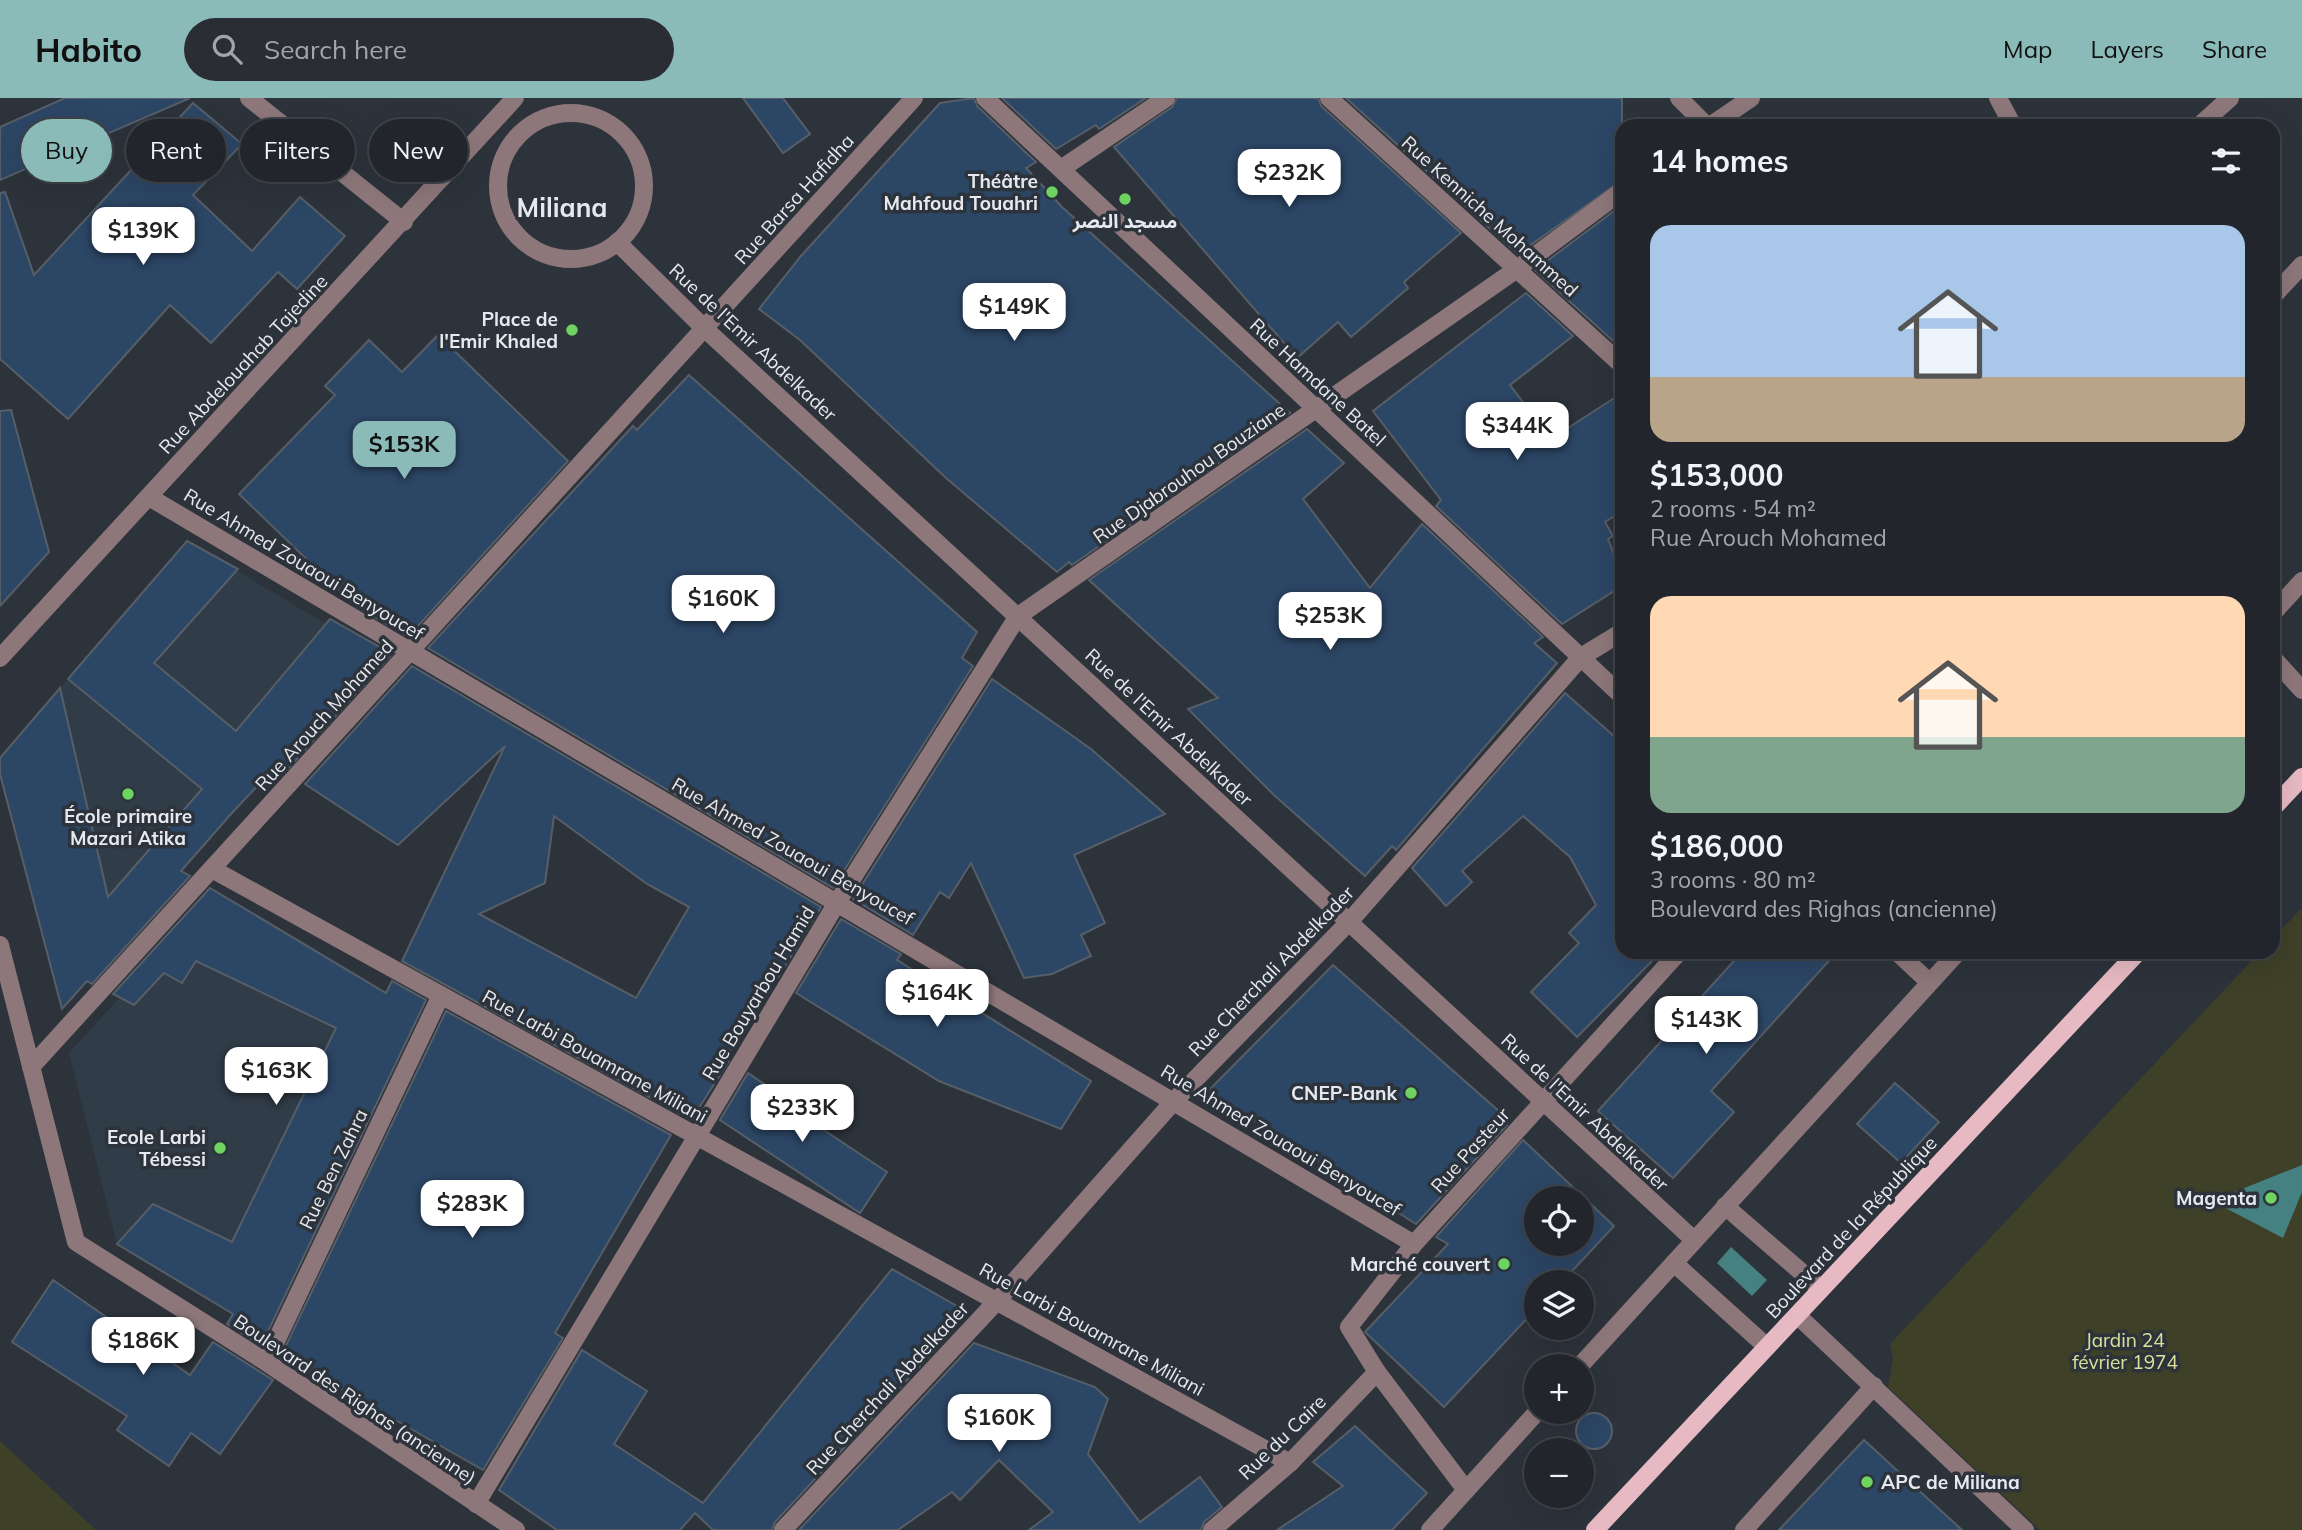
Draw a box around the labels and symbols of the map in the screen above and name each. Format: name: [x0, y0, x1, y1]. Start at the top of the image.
street label: Rue Barsa Hafidha: [729, 129, 859, 269]
street label: Rue Kenniche Mohammed: [1397, 130, 1583, 302]
pin: $232K: [1240, 150, 1338, 209]
place label: Théâtre Mahfoud Touahri: [883, 169, 1038, 215]
marker: Théâtre Mahfoud Touahri: [1044, 184, 1060, 200]
district label: Miliana: [517, 191, 607, 224]
marker: مسجد النصر: [1117, 191, 1133, 207]
pin: $139K: [94, 208, 192, 267]
place label: مسجد النصر: [1072, 209, 1177, 233]
street label: Rue de l'Emir Abdelkader: [664, 258, 842, 426]
street label: Rue Abdelouahab Tajedine: [153, 269, 333, 459]
pin: $149K: [965, 284, 1063, 343]
place label: Place de l'Emir Khaled: [439, 307, 558, 353]
street label: Rue Hamdane Batel: [1245, 313, 1391, 451]
marker: Place de l'Emir Khaled: [564, 322, 580, 338]
street label: Rue Djabrouhou Bouziane: [1088, 397, 1290, 549]
pin: $344K: [1468, 402, 1566, 462]
pin: $153K: [355, 422, 453, 481]
street label: Rue Ahmed Zouaoui Benyoucef: [180, 483, 429, 646]
pin: $160K: [674, 575, 772, 635]
pin: $253K: [1281, 592, 1379, 652]
street label: Rue Arouch Mohamed: [250, 634, 398, 796]
street label: Rue de l'Emir Abdelkader: [1080, 643, 1258, 811]
street label: Rue Ahmed Zouaoui Benyoucef: [668, 772, 919, 931]
marker: École primaire Mazari Atika: [120, 786, 136, 802]
place label: École primaire Mazari Atika: [64, 804, 192, 850]
street label: Rue Cherchali Abdelkader: [1183, 881, 1359, 1061]
street label: Rue Bouyarbou Hamid: [696, 901, 820, 1085]
pin: $164K: [888, 970, 986, 1029]
street label: Rue Larbi Bouamrane Miliani: [478, 984, 712, 1128]
pin: $143K: [1657, 996, 1755, 1056]
street label: Rue de l'Emir Abdelkader: [1496, 1028, 1674, 1196]
pin: $163K: [227, 1048, 325, 1107]
street label: Rue Ahmed Zouaoui Benyoucef: [1157, 1059, 1406, 1222]
place label: CNEP-Bank: [1291, 1081, 1398, 1105]
pin: $233K: [753, 1084, 851, 1144]
marker: CNEP-Bank: [1403, 1085, 1419, 1101]
street label: Rue Pasteur: [1425, 1102, 1515, 1198]
street label: Rue Ben Zahra: [294, 1105, 372, 1233]
place label: Ecole Larbi Tébessi: [107, 1125, 206, 1171]
street label: Boulevard de la République: [1760, 1131, 1942, 1323]
marker: Ecole Larbi Tébessi: [212, 1140, 228, 1156]
pin: $283K: [423, 1180, 521, 1240]
place label: Magenta: [2176, 1186, 2257, 1210]
marker: Magenta: [2263, 1190, 2279, 1206]
place label: Marché couvert: [1350, 1252, 1490, 1276]
marker: Marché couvert: [1496, 1256, 1512, 1272]
street label: Rue Larbi Bouamrane Miliani: [975, 1257, 1209, 1401]
street label: Rue Cherchali Abdelkader: [800, 1296, 974, 1480]
street label: Boulevard des Righas (ancienne): [229, 1309, 481, 1489]
pin: $186K: [94, 1318, 192, 1377]
park label: Jardin 24 février 1974: [2072, 1328, 2178, 1374]
street label: Rue du Caire: [1233, 1389, 1331, 1485]
pin: $160K: [950, 1394, 1048, 1454]
place label: APC de Miliana: [1881, 1470, 2020, 1494]
marker: APC de Miliana: [1859, 1474, 1875, 1490]

